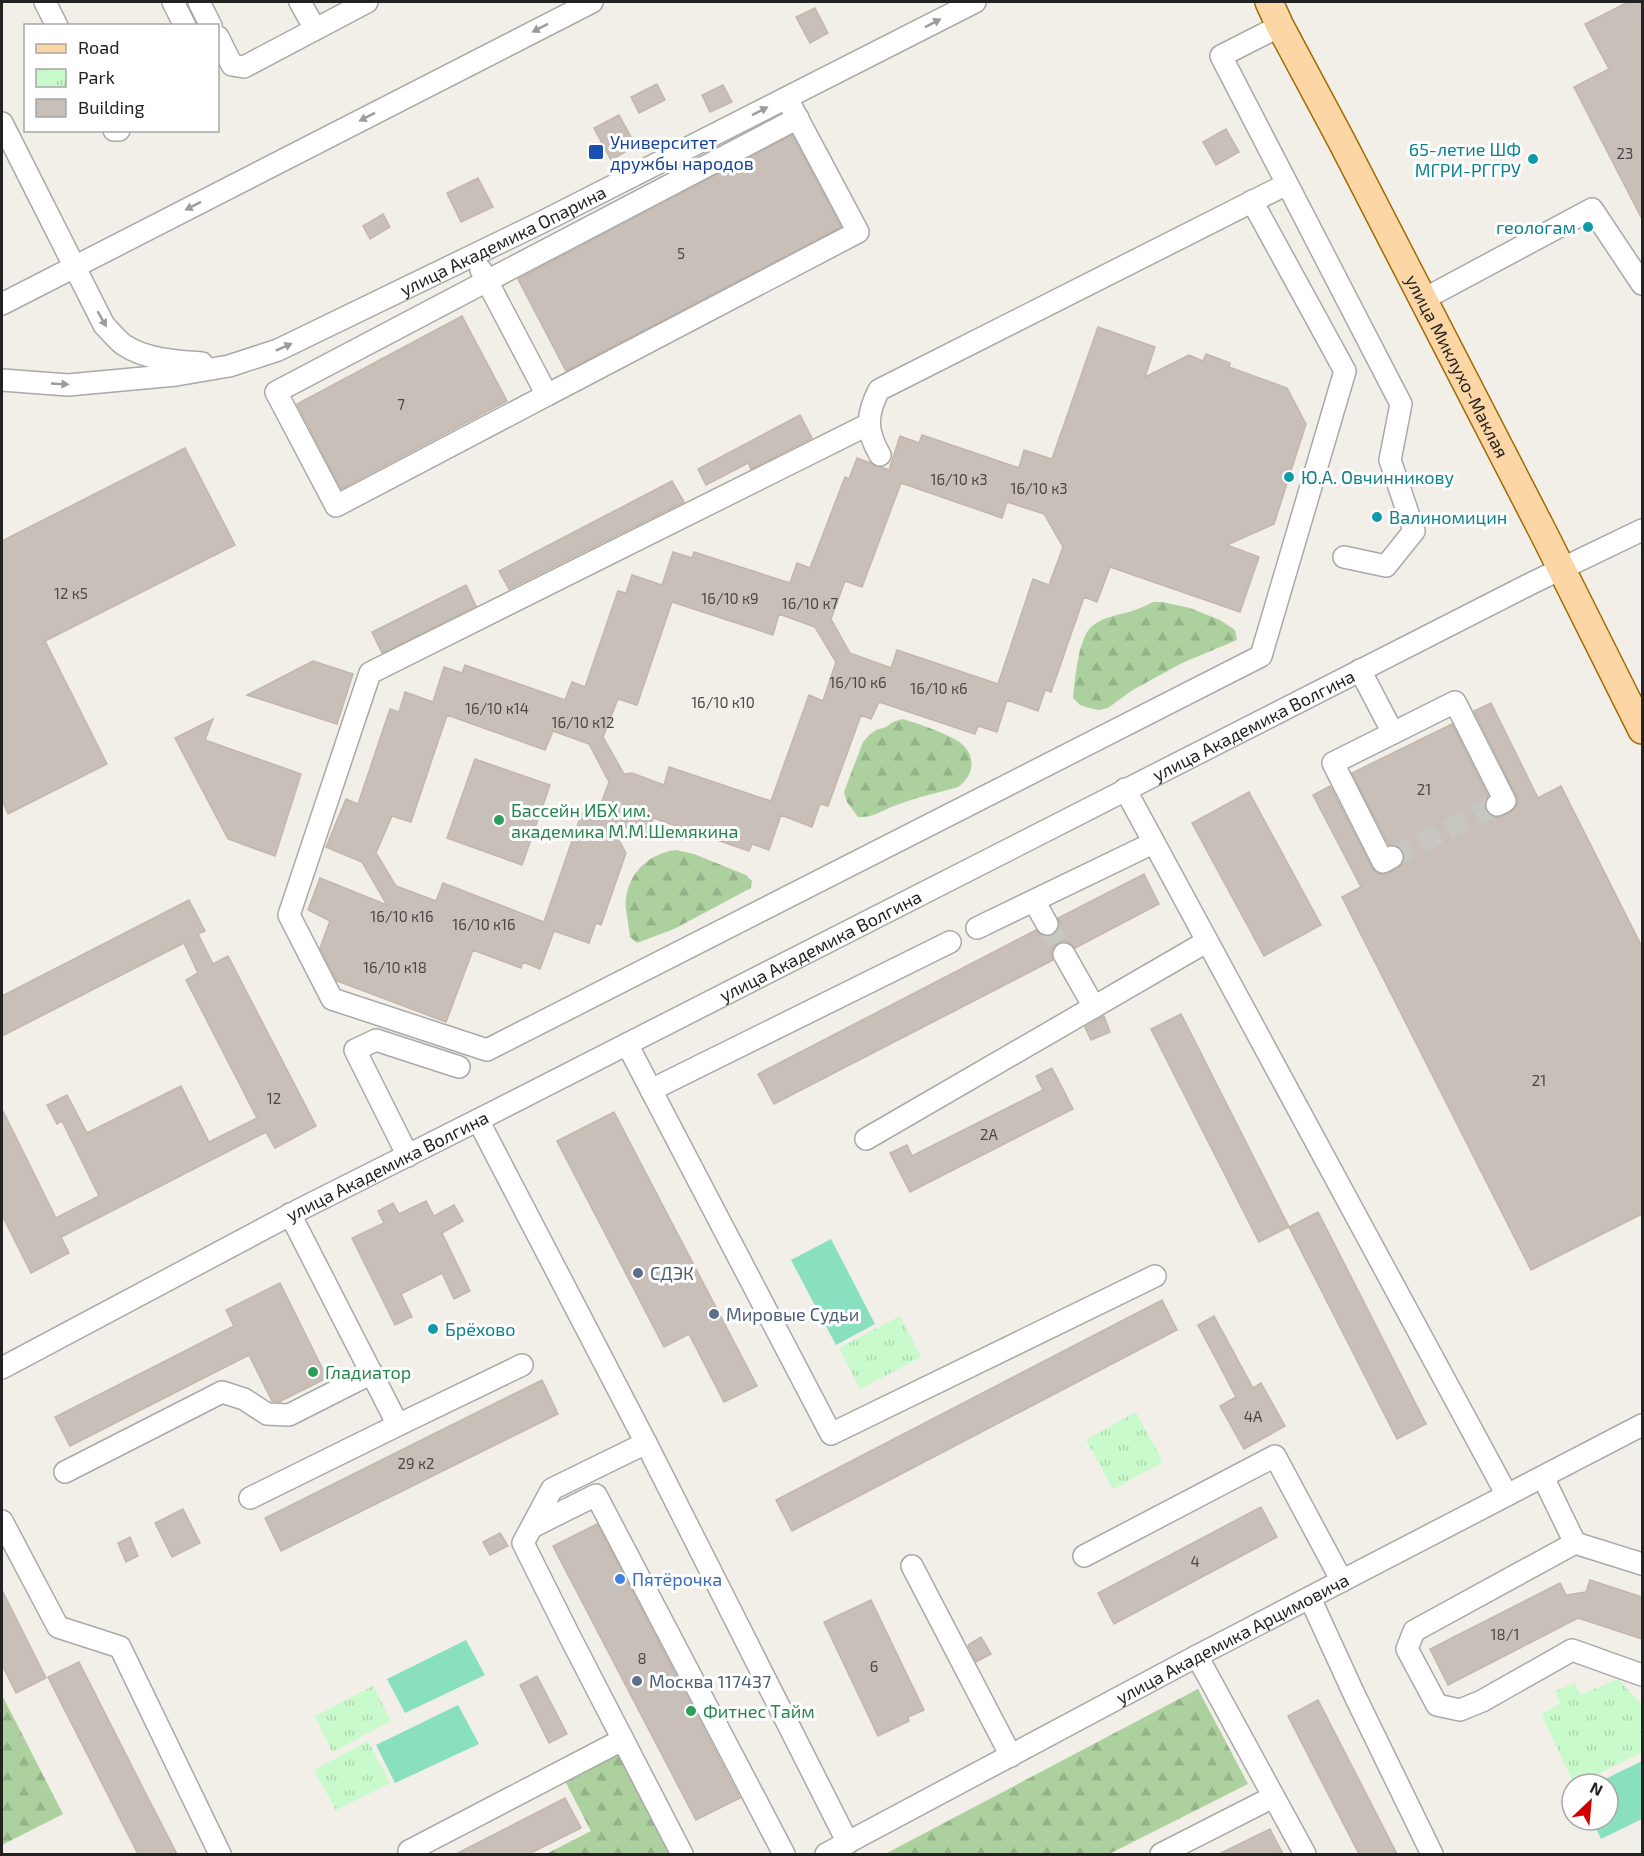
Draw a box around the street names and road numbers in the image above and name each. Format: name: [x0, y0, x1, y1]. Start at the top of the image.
street label: улица Академика Опарина: [396, 180, 609, 300]
street label: улица Миклухо-Маклая: [1401, 271, 1514, 461]
street label: улица Академика Волгина: [1149, 664, 1358, 786]
street label: улица Академика Волгина: [716, 885, 925, 1006]
street label: улица Академика Волгина: [282, 1106, 492, 1226]
street label: улица Академика Арцимовича: [1112, 1568, 1352, 1708]

